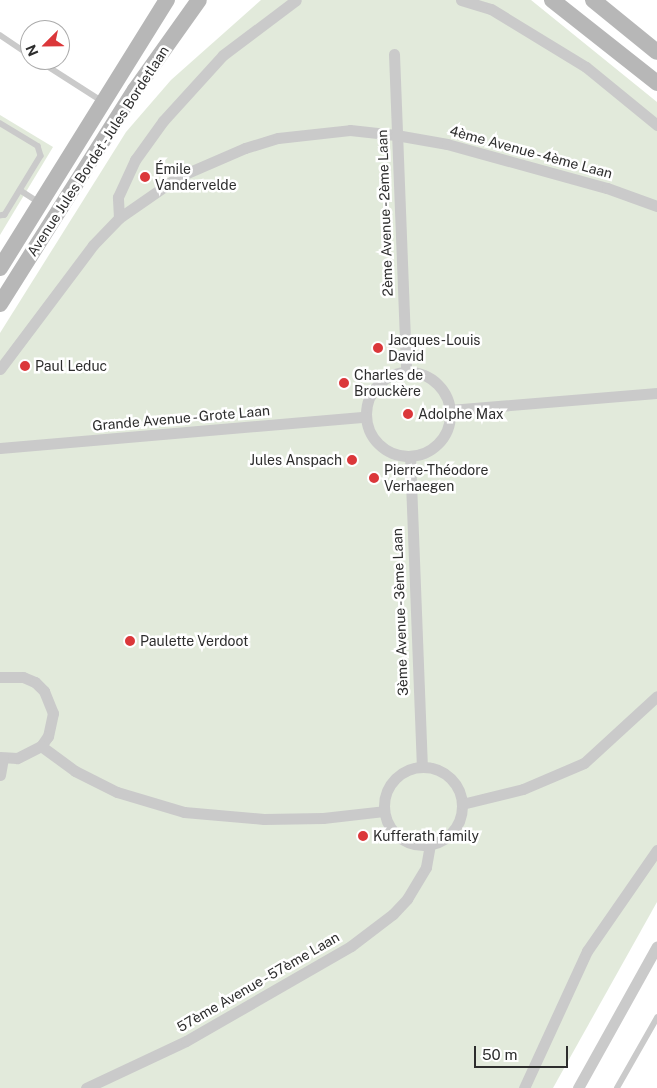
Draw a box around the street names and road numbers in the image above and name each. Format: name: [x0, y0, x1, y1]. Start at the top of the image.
street label: Avenue Jules Bordet - Jules Bordetlaan: [23, 41, 173, 261]
street label: 4ème Avenue - 4ème Laan: [446, 122, 616, 182]
street label: 2ème Avenue - 2ème Laan: [374, 127, 396, 299]
street label: Grande Avenue - Grote Laan: [89, 402, 273, 434]
street label: 3ème Avenue - 3ème Laan: [389, 526, 411, 698]
street label: 57ème Avenue - 57ème Laan: [172, 927, 344, 1037]

